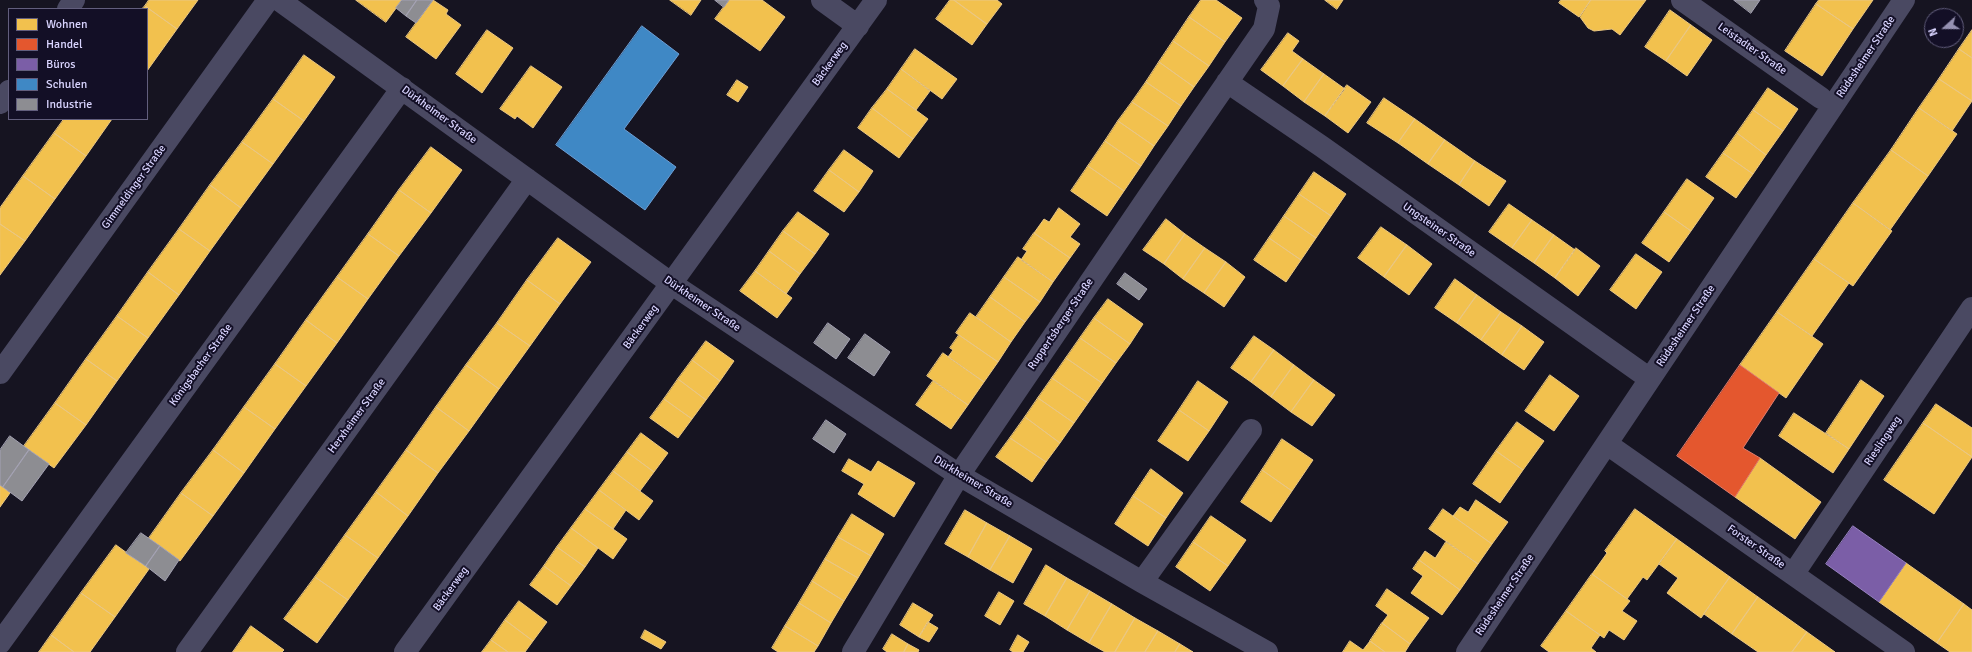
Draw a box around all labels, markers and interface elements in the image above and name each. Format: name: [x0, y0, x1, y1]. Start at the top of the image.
legend: [8, 8, 148, 120]
north arrow: [1924, 8, 1964, 48]
street label: Rüdesheimer Straße: [1834, 14, 1898, 100]
text: Wohnen: [46, 17, 88, 32]
street label: Leistadter Straße: [1715, 20, 1789, 78]
text: N: [1926, 26, 1941, 38]
text: Handel: [46, 37, 83, 52]
street label: Bäckerweg: [810, 39, 850, 89]
text: Büros: [46, 57, 76, 72]
text: Schulen: [46, 77, 87, 92]
street label: Dürkheimer Straße: [399, 83, 479, 147]
text: Industrie: [46, 97, 92, 112]
street label: Gimmeldinger Straße: [99, 142, 169, 232]
street label: Ungsteiner Straße: [1400, 200, 1478, 260]
street label: Dürkheimer Straße: [661, 273, 743, 335]
street label: Ruppertsberger Straße: [1025, 276, 1097, 372]
street label: Rüdesheimer Straße: [1654, 283, 1718, 369]
street label: Bäckerweg: [621, 302, 661, 352]
street label: Königsbacher Straße: [167, 321, 235, 409]
street label: Herxheimer Straße: [325, 376, 389, 456]
street label: Rieslingweg: [1862, 414, 1904, 468]
street label: Dürkheimer Straße: [931, 453, 1015, 511]
street label: Forster Straße: [1725, 522, 1787, 572]
street label: Rüdesheimer Straße: [1473, 552, 1537, 638]
street label: Bäckerweg: [431, 564, 471, 614]

